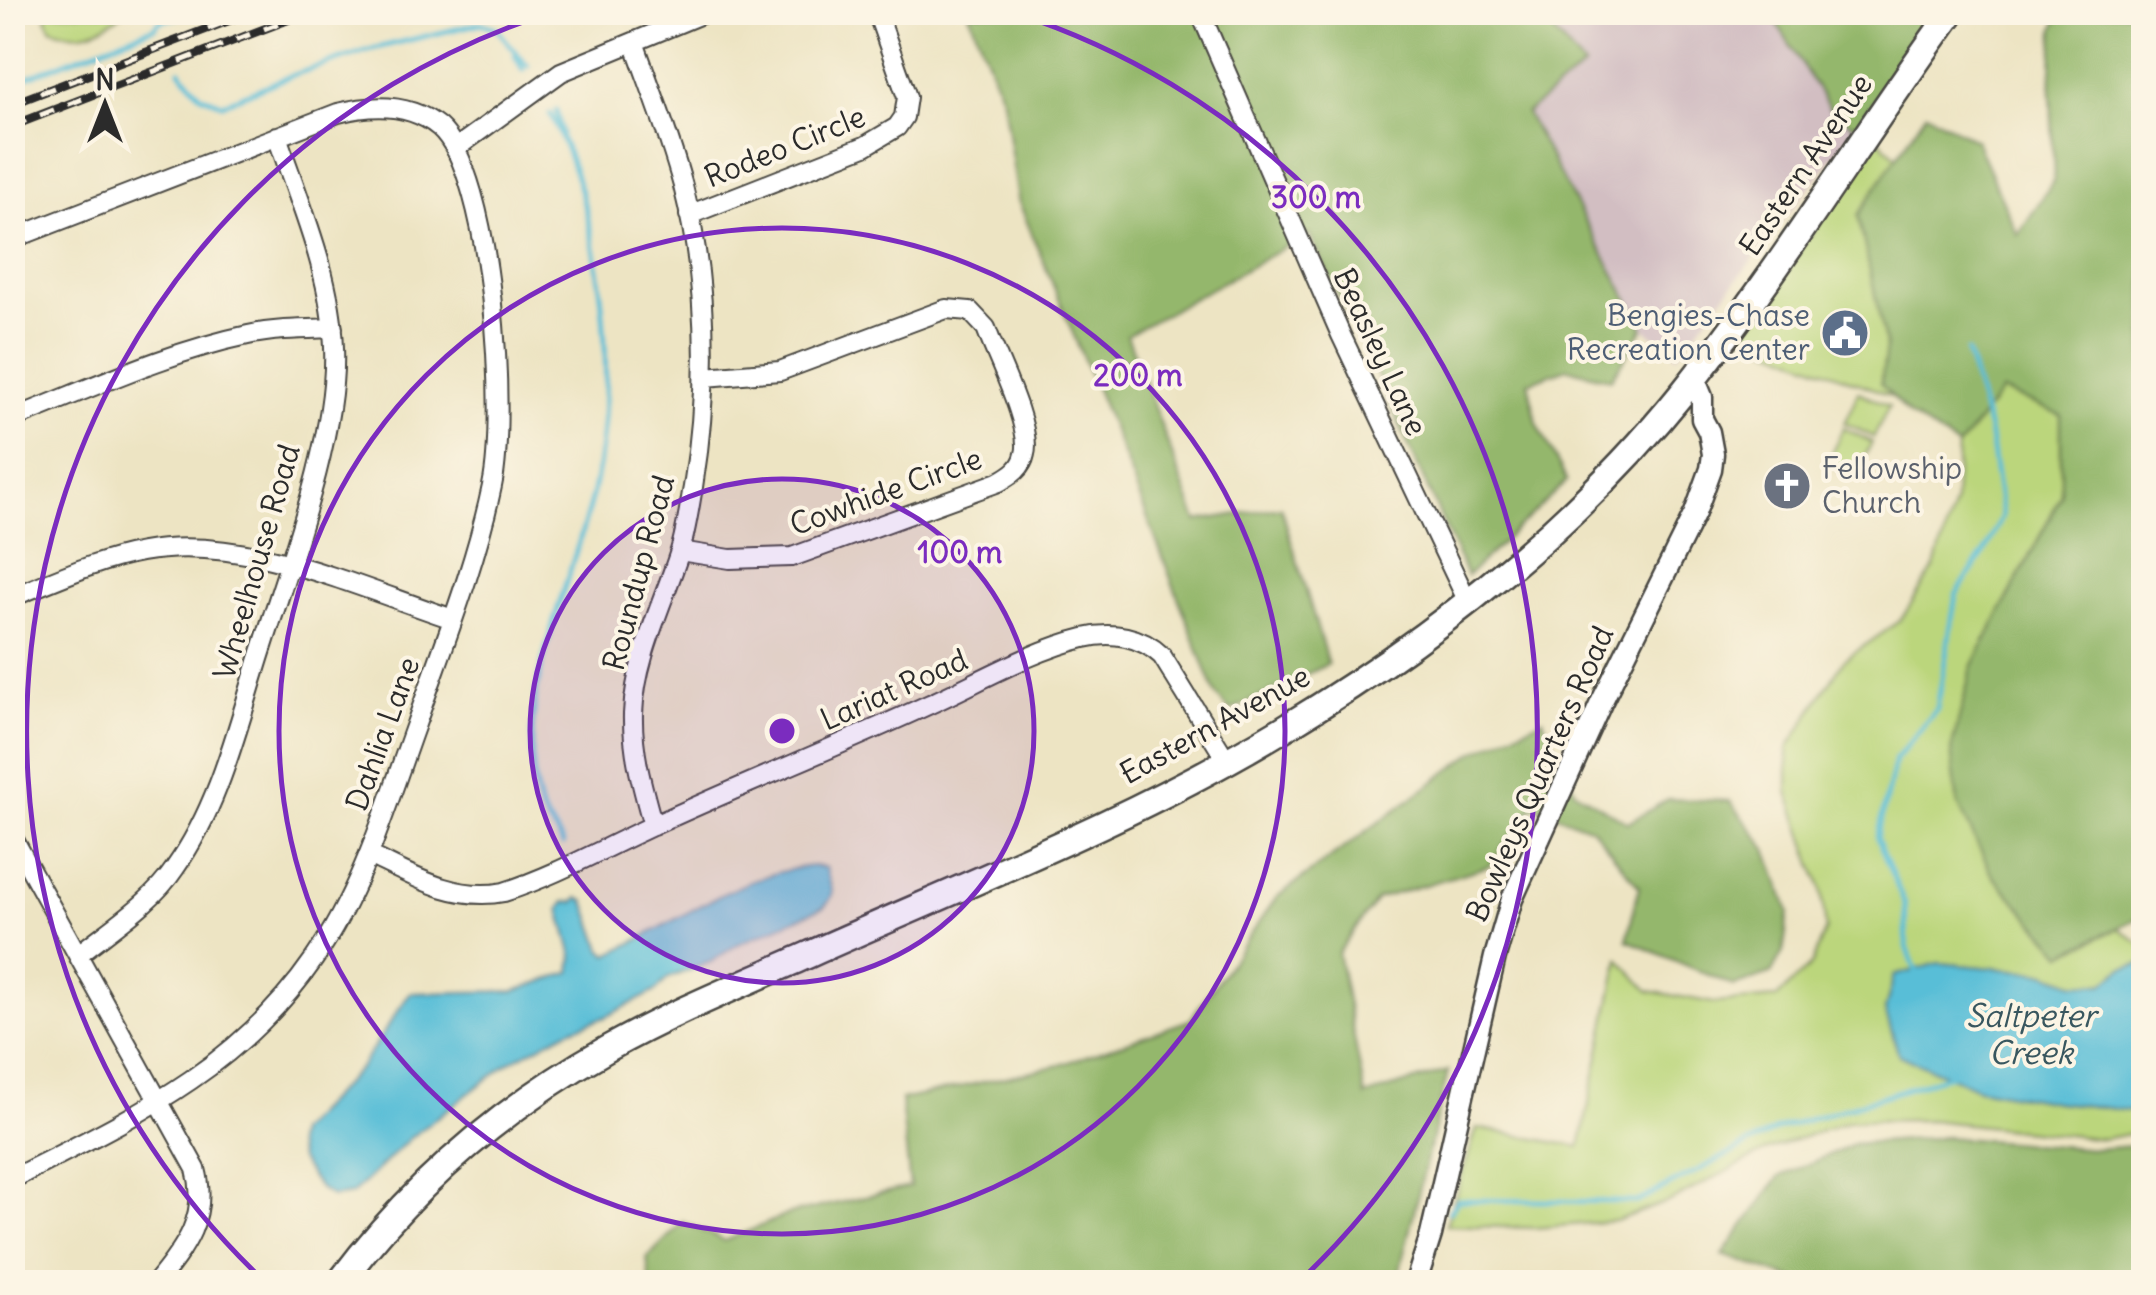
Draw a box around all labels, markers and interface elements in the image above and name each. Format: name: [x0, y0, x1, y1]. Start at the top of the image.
north arrow: [55, 55, 155, 155]
text: N: [95, 62, 115, 98]
street label: Eastern Avenue: [1730, 66, 1880, 263]
street label: Rodeo Circle: [699, 97, 871, 196]
text: 300 m: [1271, 178, 1361, 216]
street label: Beasley Lane: [1326, 262, 1436, 441]
place label: Bengies-Chase Recreation Center: [1567, 296, 1810, 368]
public building icon: Bengies-Chase Recreation Center: [1819, 307, 1871, 359]
text: 200 m: [1093, 356, 1183, 394]
street label: Cowhide Circle: [785, 439, 987, 543]
street label: Wheelhouse Road: [204, 440, 308, 684]
place label: Fellowship Church: [1822, 449, 1962, 521]
church icon: Fellowship Church: [1761, 460, 1813, 512]
street label: Roundup Road: [594, 471, 682, 674]
text: 100 m: [918, 533, 1002, 571]
street label: Bowleys Quarters Road: [1457, 620, 1621, 927]
street label: Lariat Road: [814, 640, 973, 738]
street label: Dahlia Lane: [337, 652, 427, 815]
street label: Eastern Avenue: [1113, 656, 1316, 792]
centre of rings: [764, 713, 800, 749]
water label: Saltpeter Creek: [1966, 995, 2100, 1073]

